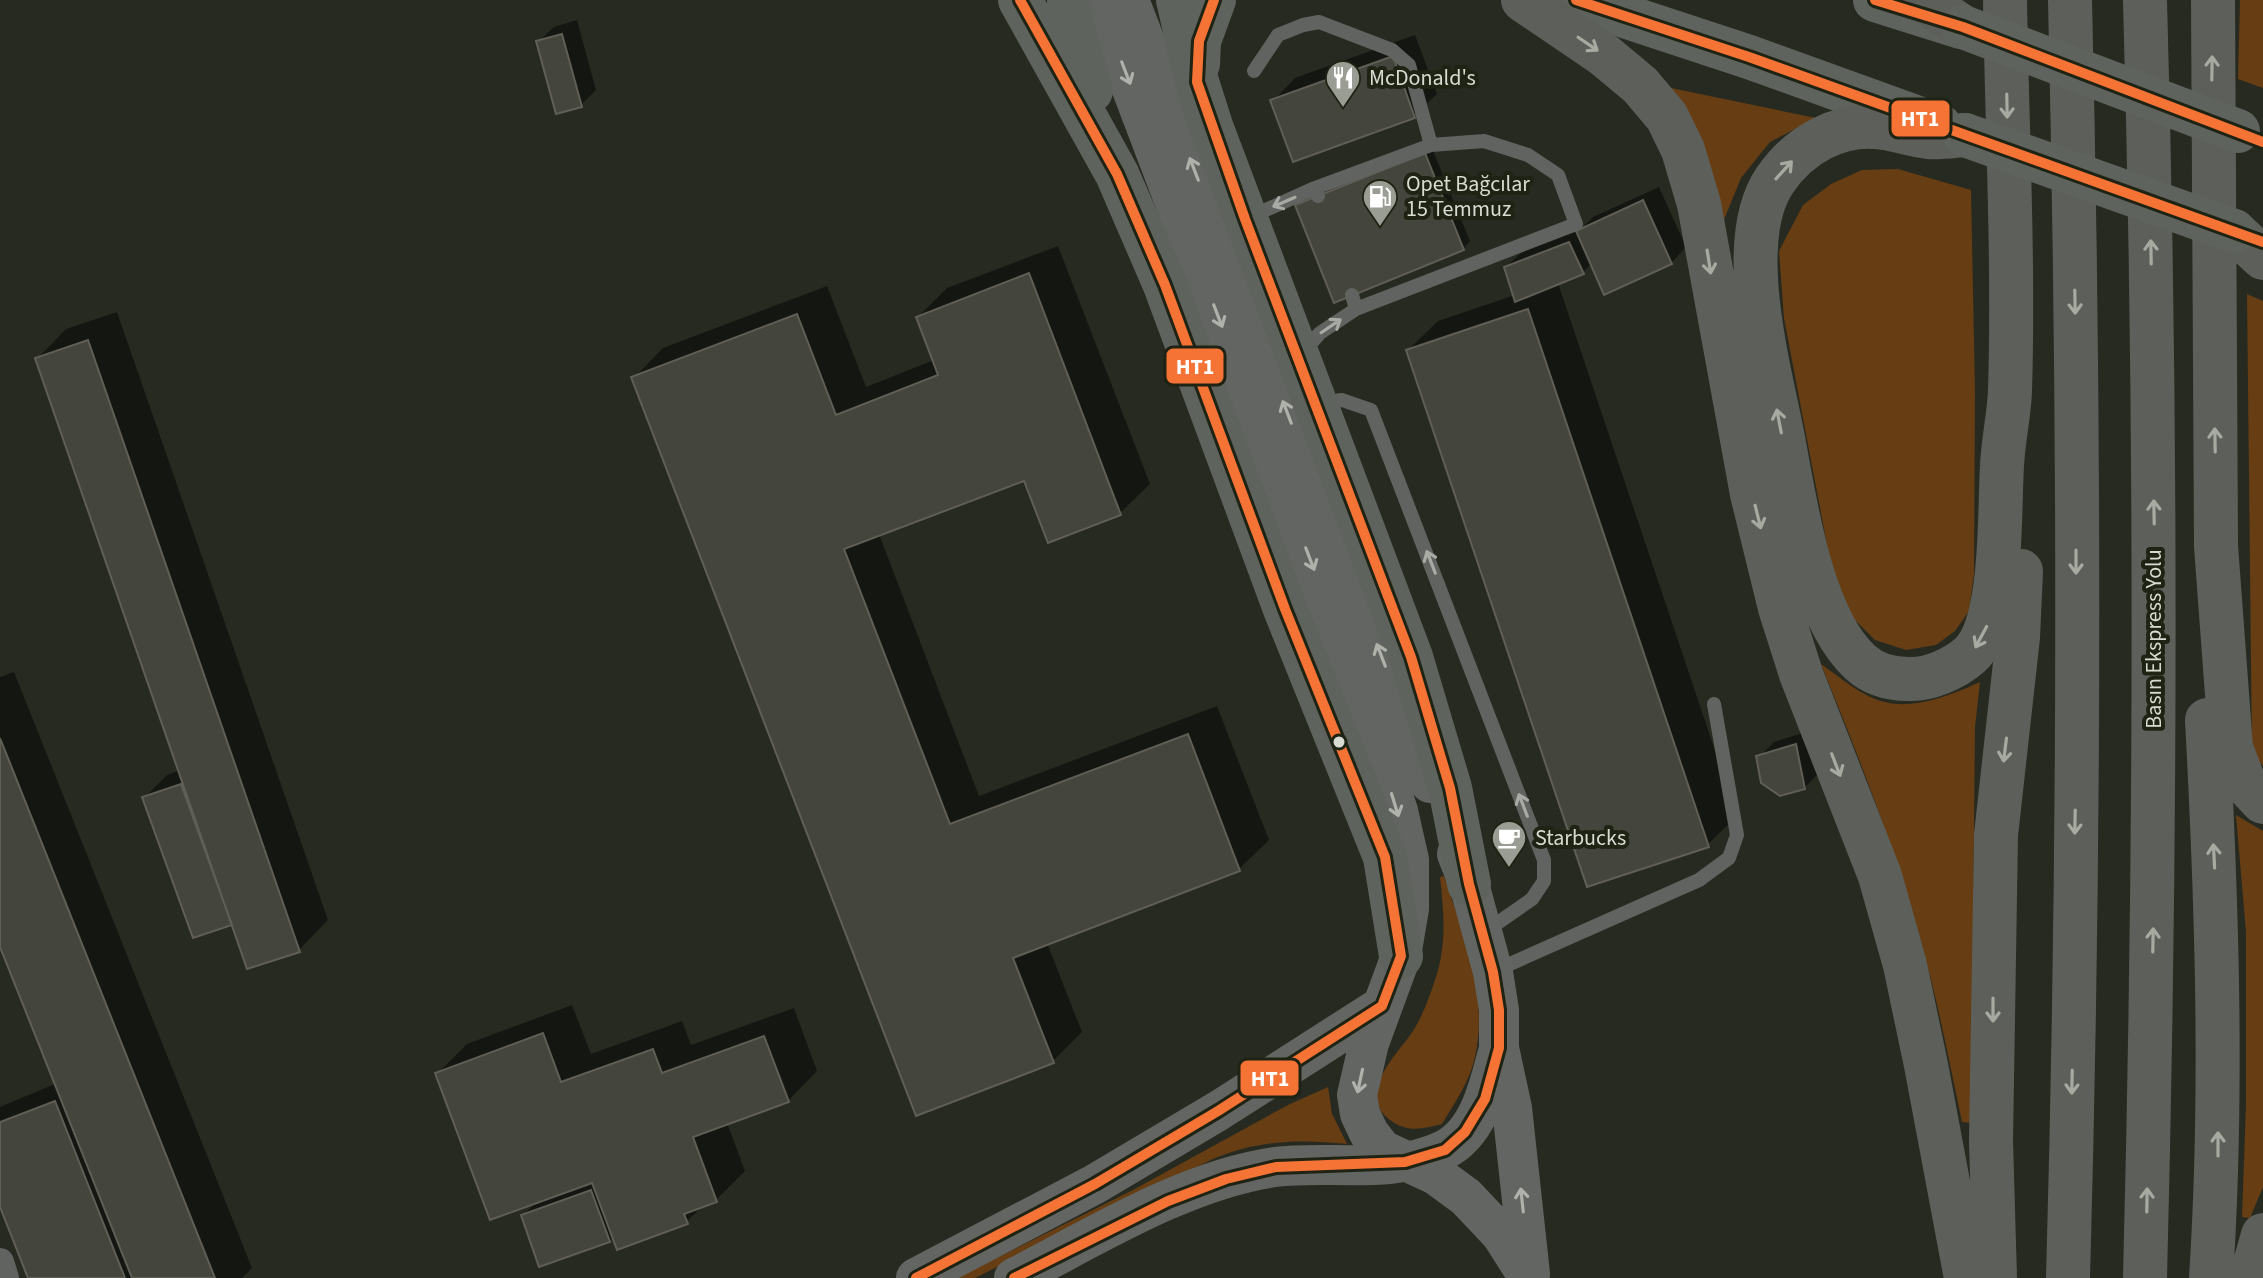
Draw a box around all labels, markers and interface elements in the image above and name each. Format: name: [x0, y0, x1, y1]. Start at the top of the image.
one-way arrow: [1576, 36, 1599, 52]
one-way arrow: [2204, 55, 2219, 82]
restaurant icon: McDonald's: [1324, 59, 1362, 109]
one-way arrow: [1120, 60, 1134, 85]
place label: McDonald's: [1369, 62, 1476, 94]
one-way arrow: [1999, 92, 2014, 119]
line badge: HT1: [1890, 99, 1951, 138]
text: HT1: [1901, 103, 1939, 135]
one-way arrow: [1186, 157, 1200, 182]
one-way arrow: [1775, 160, 1793, 180]
place label: Opet Bağcılar 15 Temmuz: [1406, 168, 1530, 225]
fuel station icon: Opet Bağcılar 15 Temmuz: [1361, 178, 1399, 228]
one-way arrow: [1272, 195, 1297, 210]
one-way arrow: [2143, 239, 2159, 266]
one-way arrow: [1702, 249, 1717, 274]
one-way arrow: [2068, 288, 2083, 315]
one-way arrow: [1212, 303, 1226, 328]
one-way arrow: [1319, 318, 1342, 334]
line badge: HT1: [1165, 347, 1225, 385]
text: HT1: [1176, 351, 1214, 383]
one-way arrow: [1279, 400, 1293, 425]
one-way arrow: [1771, 408, 1786, 434]
one-way arrow: [2207, 427, 2223, 454]
one-way arrow: [2146, 499, 2162, 526]
one-way arrow: [1751, 504, 1766, 530]
one-way arrow: [1304, 546, 1318, 571]
one-way arrow: [2068, 548, 2084, 575]
street label: Basın Ekspress Yolu: [2138, 549, 2170, 729]
one-way arrow: [1422, 550, 1437, 575]
one-way arrow: [1973, 624, 1989, 648]
one-way arrow: [1373, 643, 1387, 668]
unlabelled marker: [1331, 734, 1347, 750]
one-way arrow: [1997, 736, 2012, 763]
one-way arrow: [1830, 752, 1844, 777]
one-way arrow: [1389, 792, 1403, 817]
one-way arrow: [1515, 793, 1529, 818]
one-way arrow: [2067, 808, 2083, 835]
cafe icon: Starbucks: [1490, 819, 1528, 869]
place label: Starbucks: [1535, 822, 1626, 854]
one-way arrow: [2206, 843, 2221, 870]
one-way arrow: [2145, 927, 2160, 954]
one-way arrow: [1985, 996, 2001, 1023]
line badge: HT1: [1239, 1059, 1300, 1097]
text: HT1: [1251, 1063, 1289, 1095]
one-way arrow: [1352, 1068, 1367, 1093]
one-way arrow: [2064, 1068, 2080, 1095]
one-way arrow: [2210, 1131, 2226, 1158]
one-way arrow: [2139, 1187, 2155, 1214]
one-way arrow: [1515, 1188, 1530, 1214]

